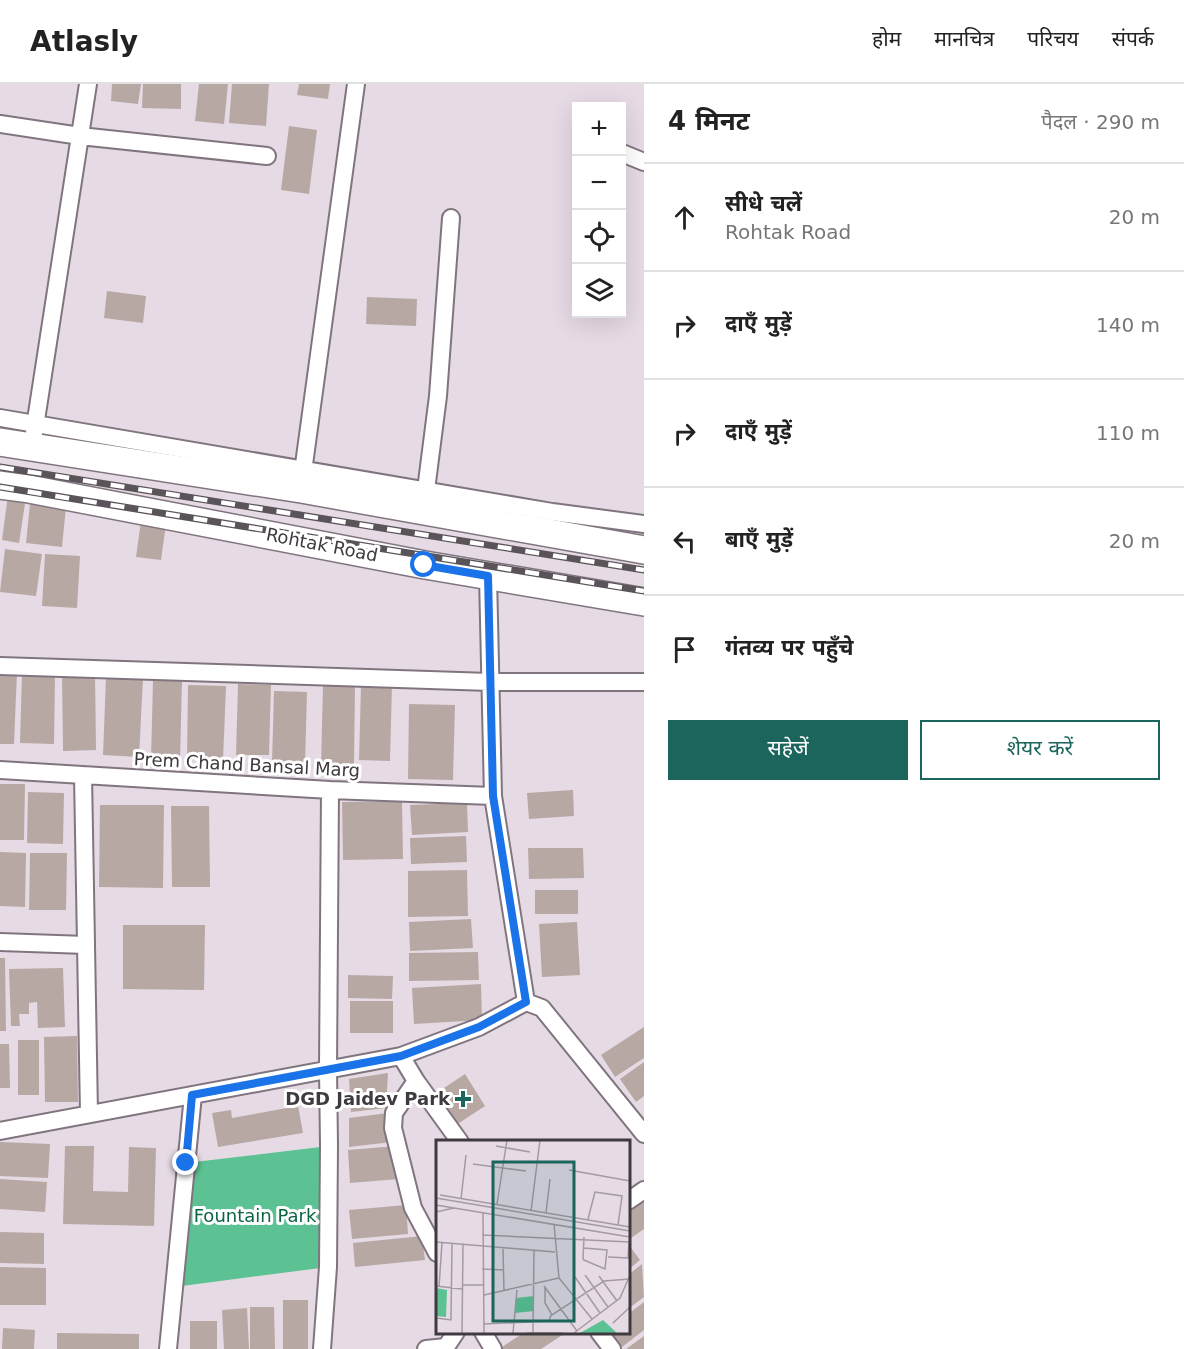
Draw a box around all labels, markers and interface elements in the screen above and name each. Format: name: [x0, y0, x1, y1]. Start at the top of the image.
text: Atlasly: [30, 25, 138, 58]
text: होम: [872, 27, 901, 51]
text: मानचित्र: [934, 27, 994, 51]
text: परिचय: [1027, 27, 1079, 51]
text: संपर्क: [1112, 27, 1154, 51]
map controls: [572, 102, 626, 318]
button: +: [572, 102, 626, 156]
text: 4 मिनट: [668, 106, 750, 136]
text: पैदल · 290 m: [1041, 110, 1160, 134]
button: −: [572, 156, 626, 210]
text: सीधे चलें: [725, 191, 802, 216]
icon: ahead: [668, 201, 701, 234]
text: 20 m: [1109, 205, 1160, 229]
button: locate: [572, 210, 626, 264]
text: Rohtak Road: [725, 220, 851, 244]
button: layers: [572, 264, 626, 318]
icon: right: [668, 309, 701, 342]
text: दाएँ मुड़ें: [725, 311, 792, 336]
text: 140 m: [1096, 313, 1160, 337]
icon: right: [668, 417, 701, 450]
text: दाएँ मुड़ें: [725, 419, 792, 444]
text: 110 m: [1096, 421, 1160, 445]
street label: Rohtak Road: [264, 523, 380, 566]
icon: left: [668, 525, 701, 558]
text: बाएँ मुड़ें: [725, 527, 793, 552]
text: 20 m: [1109, 529, 1160, 553]
route start: [410, 551, 436, 577]
icon: arrive: [668, 633, 701, 666]
text: गंतव्य पर पहुँचे: [725, 635, 853, 660]
button: सहेजें: [668, 720, 908, 780]
button: शेयर करें: [920, 720, 1160, 780]
street label: Prem Chand Bansal Marg: [133, 748, 361, 781]
place label: DGD Jaidev Park: [285, 1088, 451, 1109]
marker: DGD Jaidev Park: [454, 1090, 472, 1108]
inset map: [436, 1140, 629, 1334]
route end: [172, 1149, 198, 1175]
park label: Fountain Park: [194, 1205, 317, 1226]

